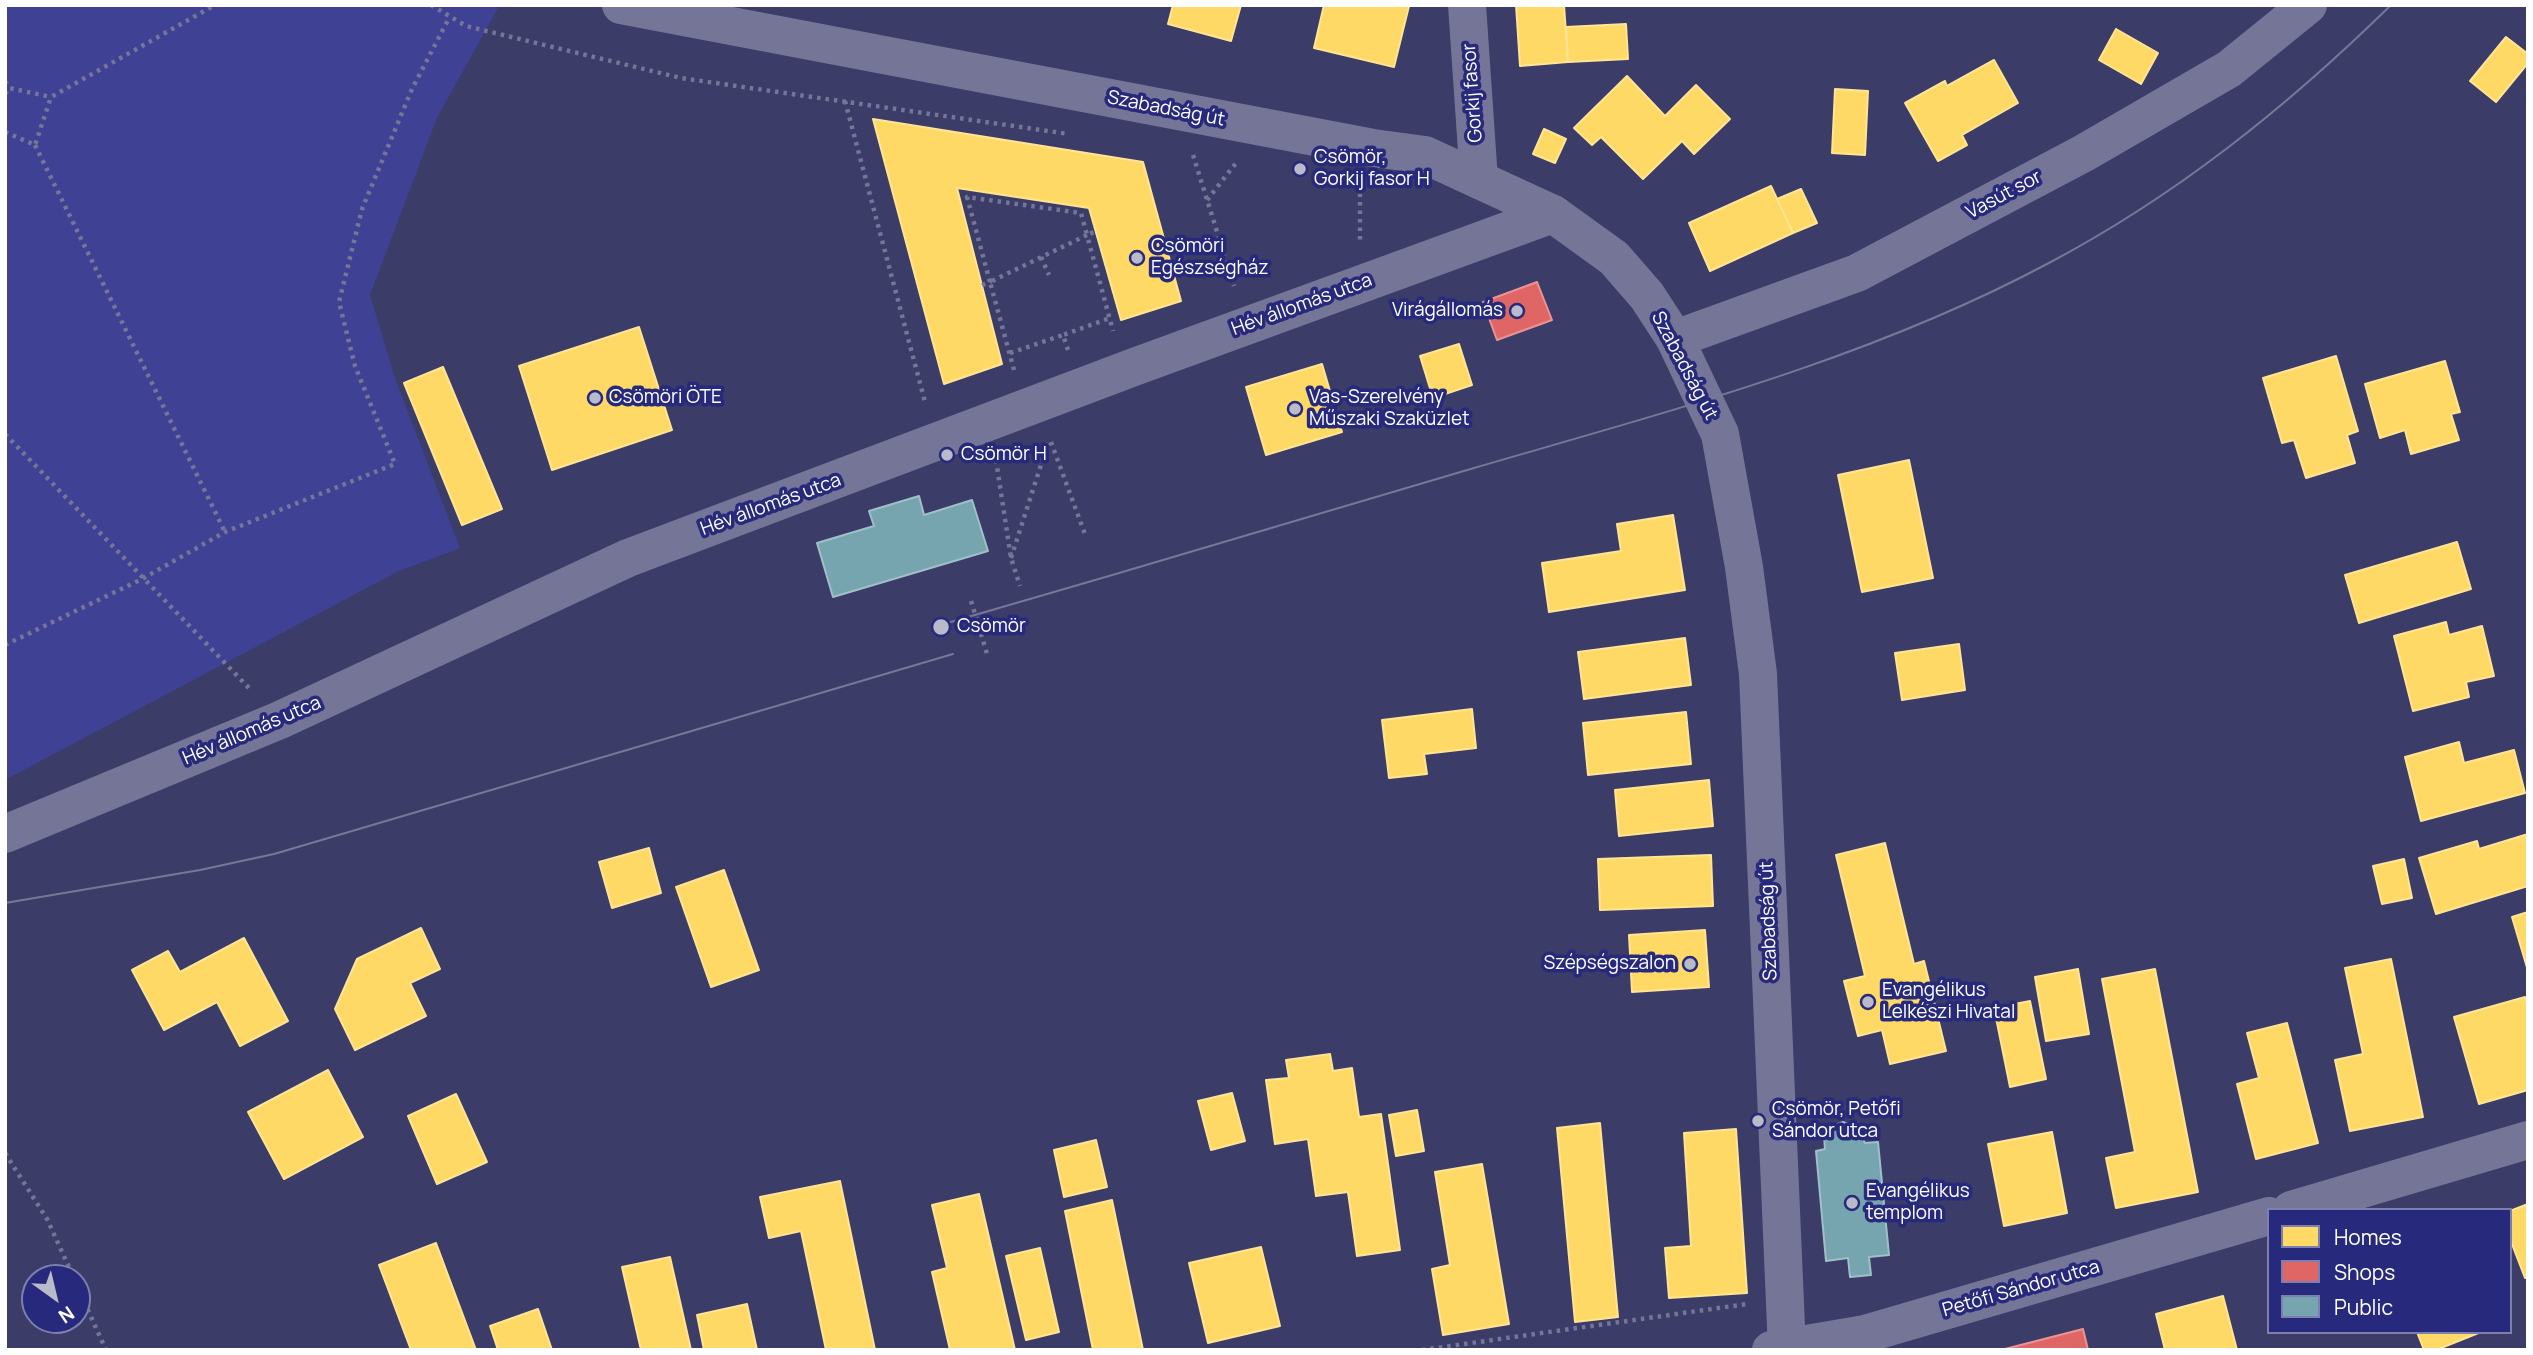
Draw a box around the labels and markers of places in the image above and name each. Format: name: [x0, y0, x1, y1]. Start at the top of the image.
place label: Csömör, Gorkij fasor H: [1314, 147, 1430, 191]
marker: Csömör, Gorkij fasor H: [1292, 161, 1308, 177]
place label: Csömöri Egészségház: [1151, 236, 1268, 280]
marker: Csömöri Egészségház: [1129, 250, 1145, 266]
place label: Virágállomás: [1392, 300, 1503, 322]
marker: Virágállomás: [1509, 303, 1525, 319]
place label: Csömöri ÖTE: [609, 387, 722, 409]
place label: Vas-Szerelvény Műszaki Szaküzlet: [1309, 387, 1470, 431]
marker: Csömöri ÖTE: [587, 390, 603, 406]
marker: Vas-Szerelvény Műszaki Szaküzlet: [1287, 401, 1303, 417]
place label: Csömör H: [961, 444, 1047, 466]
marker: Csömör H: [939, 447, 955, 463]
place label: Csömör: [957, 616, 1026, 638]
marker: Csömör: [931, 617, 951, 637]
place label: Szépségszalon: [1544, 953, 1676, 975]
marker: Szépségszalon: [1682, 956, 1698, 972]
place label: Evangélikus Lelkészi Hivatal: [1882, 980, 2015, 1024]
marker: Evangélikus Lelkészi Hivatal: [1860, 994, 1876, 1010]
place label: Csömör, Petőfi Sándor utca: [1772, 1099, 1901, 1143]
marker: Csömör, Petőfi Sándor utca: [1750, 1113, 1766, 1129]
place label: Evangélikus templom: [1866, 1181, 1970, 1225]
marker: Evangélikus templom: [1844, 1195, 1860, 1211]

